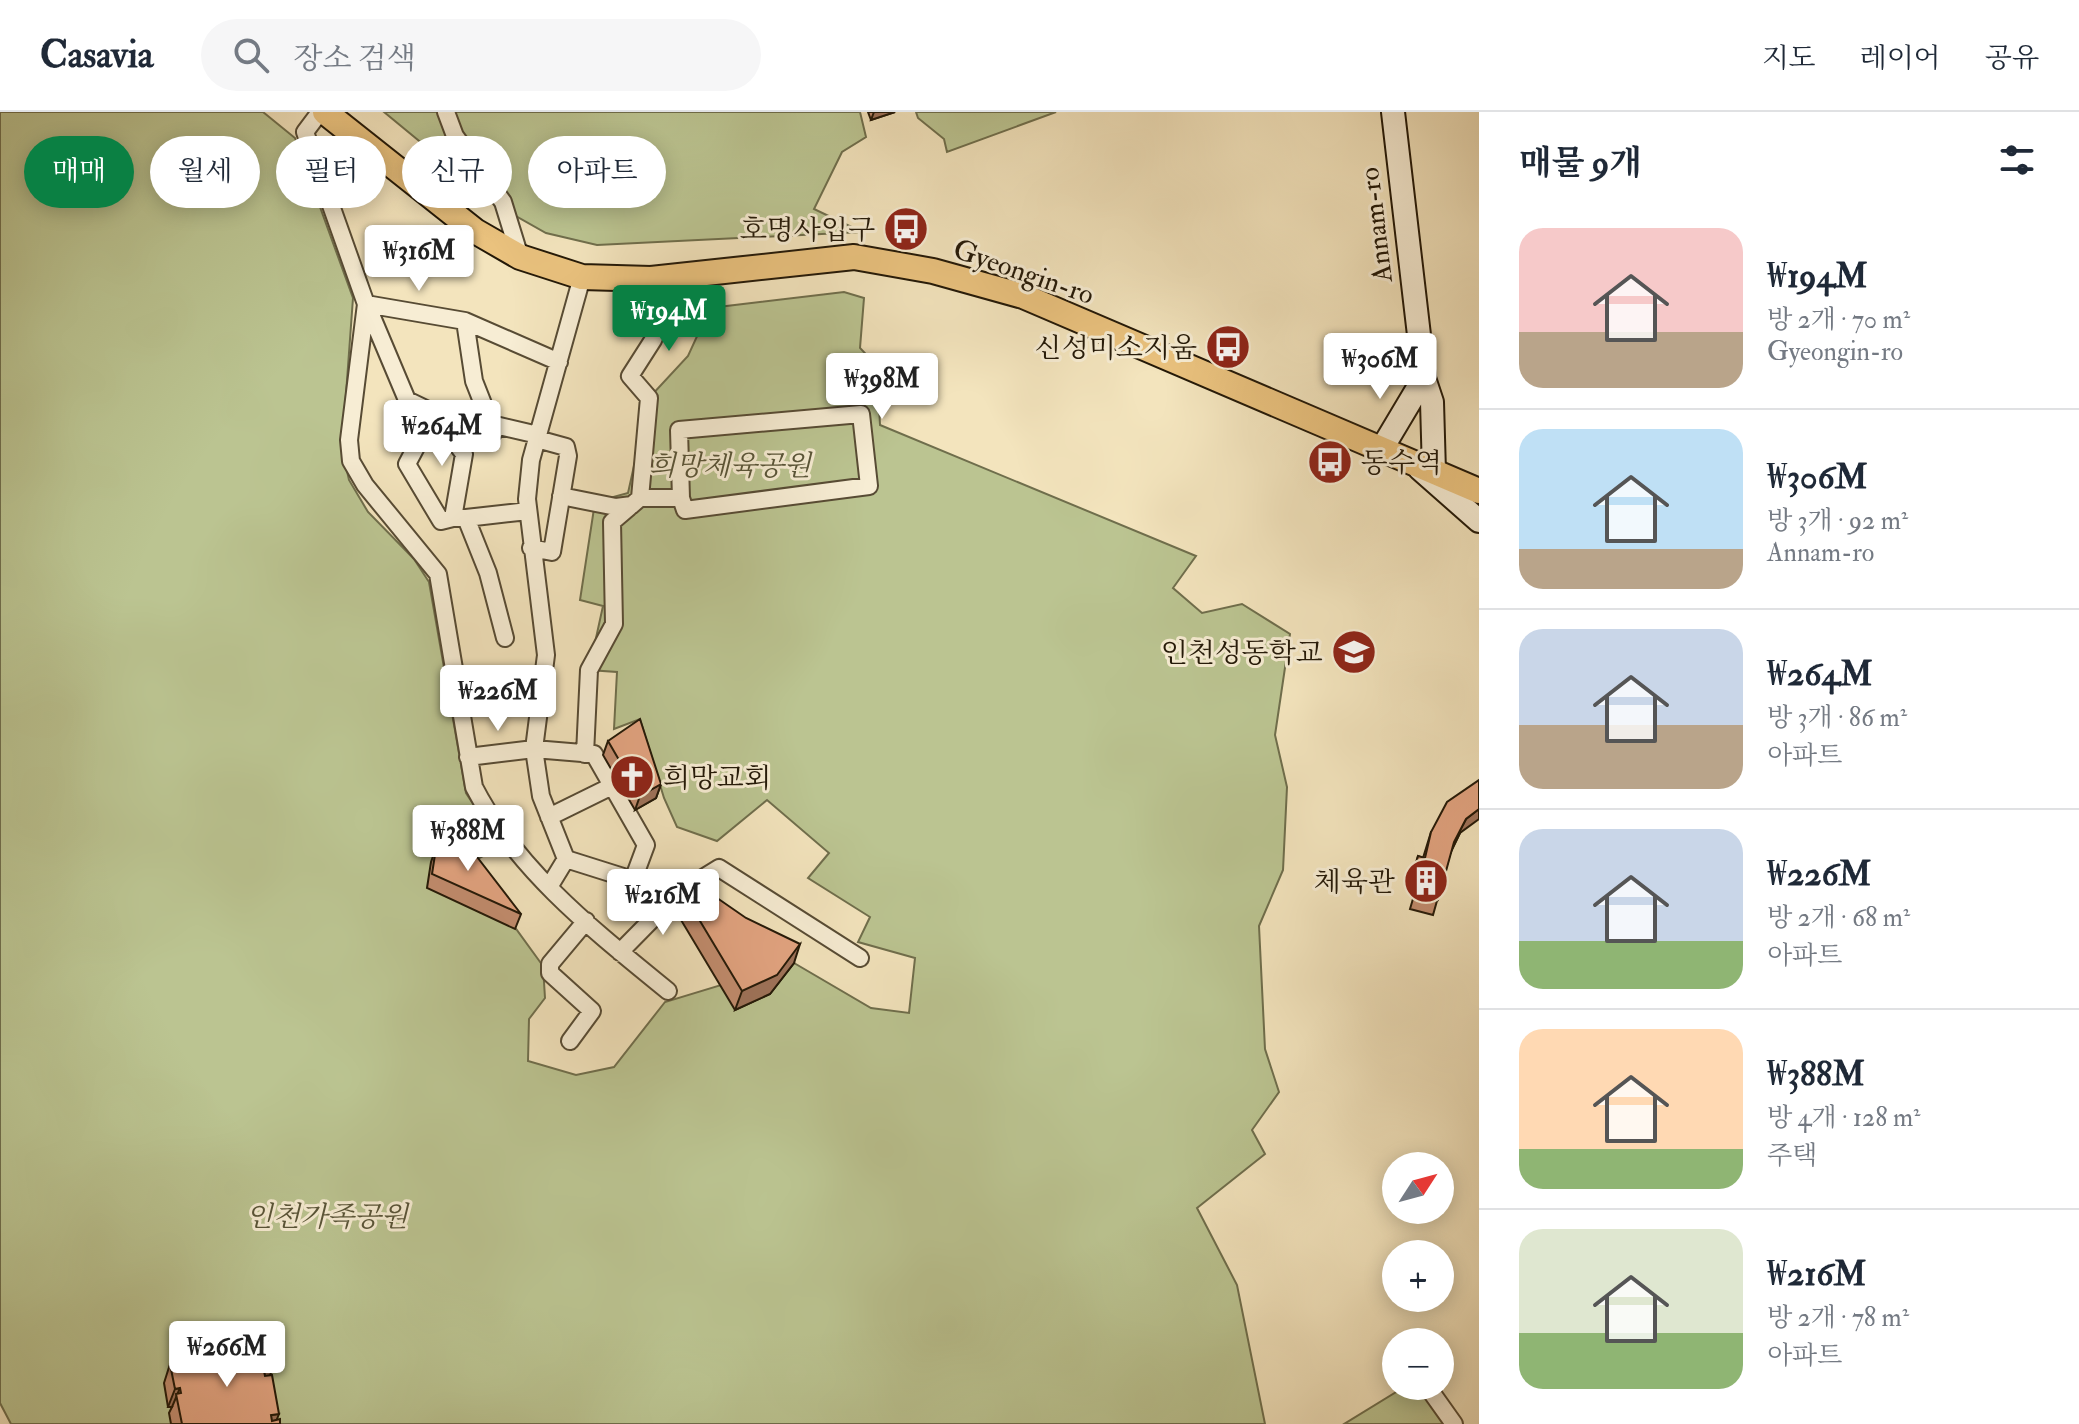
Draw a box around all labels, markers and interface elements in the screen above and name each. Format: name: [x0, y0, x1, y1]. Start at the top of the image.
search box: [201, 19, 761, 91]
text: Casavia: [40, 31, 153, 79]
icon: search: [229, 33, 273, 77]
text: 장소 검색: [293, 40, 416, 77]
text: 지도: [1762, 41, 1816, 76]
text: 레이어: [1860, 41, 1941, 76]
text: 공유: [1985, 41, 2039, 76]
chip: 매매: [24, 136, 134, 208]
chip: 월세: [150, 136, 260, 208]
chip: 필터: [276, 136, 386, 208]
chip: 신규: [402, 136, 512, 208]
chip: 아파트: [528, 136, 666, 208]
icon: filters: [1995, 138, 2039, 182]
text: 매물 9개: [1519, 142, 1642, 185]
street label: Annam-ro: [1352, 165, 1401, 285]
bus stop icon: 호명사입구: [882, 205, 930, 253]
place label: 호명사입구: [740, 213, 875, 248]
pin: ₩316M: [363, 225, 475, 293]
street label: Gyeongin-ro: [949, 232, 1099, 313]
text: ₩316M: [383, 235, 455, 267]
text: ₩194M: [1767, 255, 1868, 298]
icon: home: [1583, 260, 1679, 356]
pin: ₩194M: [613, 285, 725, 353]
text: ₩194M: [631, 295, 707, 327]
text: 방 2개 · 70 m²: [1767, 304, 1910, 336]
bus stop icon: 신성미소지움: [1204, 323, 1252, 371]
place label: 신성미소지움: [1035, 331, 1197, 366]
pin: ₩306M: [1324, 333, 1436, 401]
text: Gyeongin-ro: [1767, 336, 1903, 368]
text: ₩306M: [1342, 343, 1418, 375]
pin: ₩398M: [826, 353, 938, 421]
text: ₩398M: [844, 363, 920, 395]
pin: ₩264M: [386, 400, 498, 468]
text: ₩264M: [402, 410, 482, 442]
bus stop icon: 동수역: [1306, 438, 1354, 486]
place label: 동수역: [1361, 446, 1442, 481]
park label: 희망체육공원: [649, 449, 813, 484]
text: ₩306M: [1767, 456, 1868, 499]
icon: home: [1583, 461, 1679, 557]
text: 방 3개 · 92 m²: [1767, 505, 1908, 537]
text: Annam-ro: [1767, 537, 1874, 569]
school or university icon: 인천성동학교: [1330, 628, 1378, 676]
place label: 인천성동학교: [1161, 636, 1323, 671]
text: ₩264M: [1767, 653, 1873, 696]
icon: home: [1583, 661, 1679, 757]
pin: ₩226M: [442, 665, 554, 733]
text: ₩226M: [458, 675, 538, 707]
text: 방 3개 · 86 m²: [1767, 702, 1907, 734]
text: 아파트: [1767, 740, 1842, 772]
church icon: 희망교회: [608, 753, 656, 801]
place label: 희망교회: [663, 761, 771, 796]
pin: ₩388M: [412, 805, 524, 873]
text: ₩388M: [431, 815, 505, 847]
text: ₩226M: [1767, 853, 1872, 896]
building icon: 체육관: [1402, 857, 1450, 905]
icon: home: [1583, 861, 1679, 957]
place label: 체육관: [1314, 865, 1395, 900]
pin: ₩216M: [607, 869, 719, 937]
text: ₩216M: [625, 879, 701, 911]
text: 방 2개 · 68 m²: [1767, 902, 1910, 934]
text: 아파트: [1767, 940, 1842, 972]
text: ₩388M: [1767, 1053, 1865, 1096]
icon: home: [1583, 1061, 1679, 1157]
text: 방 4개 · 128 m²: [1767, 1102, 1920, 1134]
text: 주택: [1767, 1140, 1817, 1172]
north arrow: [1382, 1152, 1454, 1224]
map controls: [1382, 1152, 1454, 1400]
park label: 인천가족공원: [246, 1200, 410, 1235]
button: +: [1382, 1240, 1454, 1312]
text: ₩216M: [1767, 1253, 1866, 1296]
icon: home: [1583, 1261, 1679, 1357]
text: 방 2개 · 78 m²: [1767, 1302, 1909, 1334]
pin: ₩266M: [171, 1321, 283, 1389]
button: −: [1382, 1328, 1454, 1400]
text: ₩266M: [187, 1331, 267, 1363]
text: 아파트: [1767, 1340, 1842, 1372]

